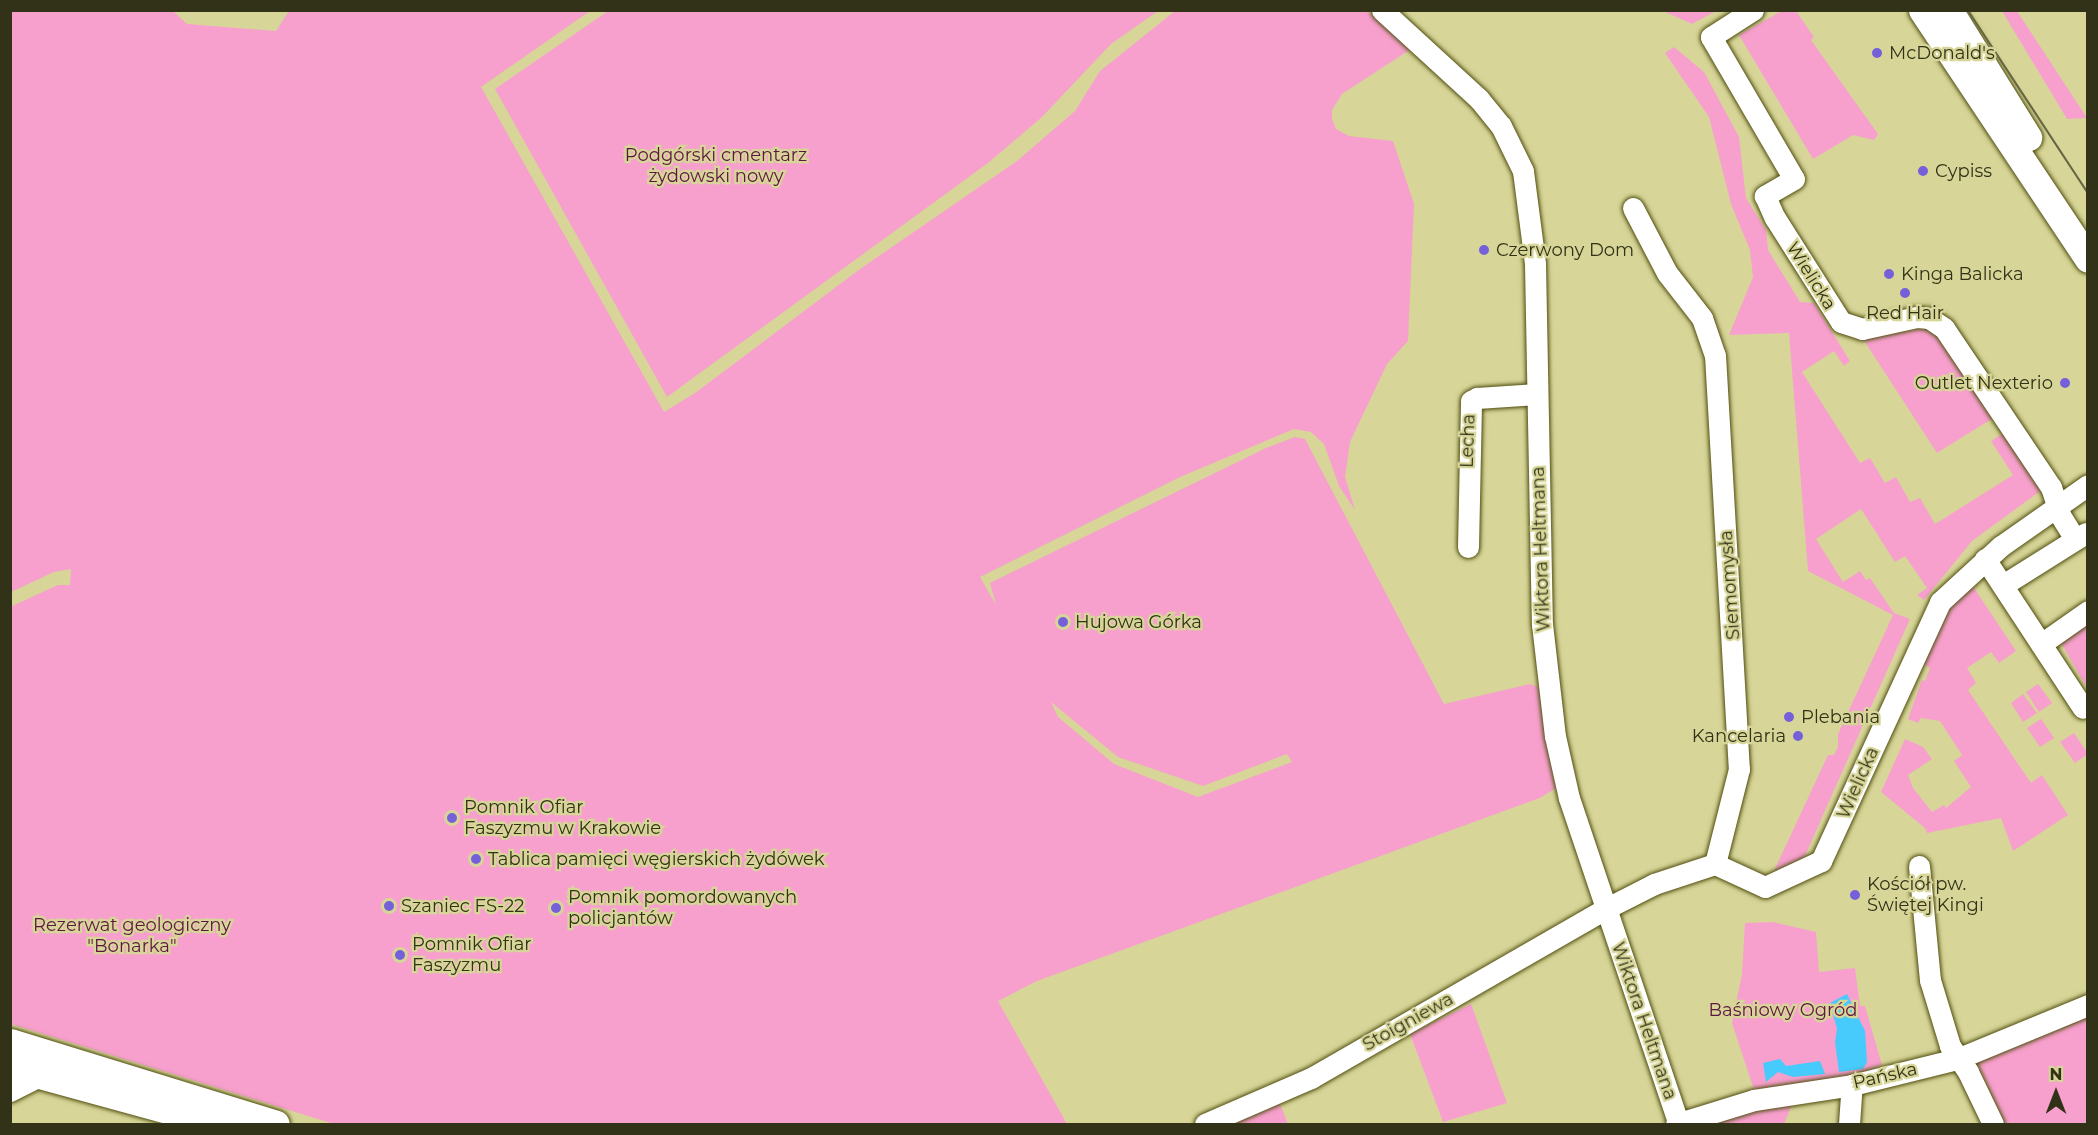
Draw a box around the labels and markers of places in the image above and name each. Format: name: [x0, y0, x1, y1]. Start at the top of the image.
place label: McDonald's: [1889, 42, 1995, 64]
marker: McDonald's: [1870, 46, 1884, 60]
place label: Cypiss: [1935, 160, 1992, 182]
marker: Cypiss: [1916, 164, 1930, 178]
place label: Czerwony Dom: [1496, 239, 1634, 261]
marker: Czerwony Dom: [1477, 243, 1491, 257]
place label: Kinga Balicka: [1901, 263, 2024, 285]
marker: Kinga Balicka: [1882, 267, 1896, 281]
marker: Red Hair: [1898, 286, 1912, 300]
place label: Red Hair: [1866, 302, 1944, 324]
place label: Outlet Nexterio: [1915, 372, 2053, 394]
marker: Outlet Nexterio: [2058, 376, 2072, 390]
place label: Hujowa Górka: [1075, 611, 1202, 633]
marker: Hujowa Górka: [1056, 615, 1070, 629]
place label: Plebania: [1801, 706, 1880, 728]
marker: Plebania: [1782, 710, 1796, 724]
place label: Kancelaria: [1692, 725, 1786, 747]
marker: Kancelaria: [1791, 729, 1805, 743]
place label: Pomnik Ofiar Faszyzmu w Krakowie: [464, 797, 661, 840]
marker: Pomnik Ofiar Faszyzmu w Krakowie: [445, 811, 459, 825]
place label: Tablica pamięci węgierskich żydówek: [488, 848, 825, 870]
marker: Tablica pamięci węgierskich żydówek: [469, 852, 483, 866]
place label: Kościół pw. Świętej Kingi: [1867, 874, 1984, 916]
place label: Pomnik pomordowanych policjantów: [568, 887, 797, 930]
marker: Kościół pw. Świętej Kingi: [1848, 888, 1862, 902]
place label: Szaniec FS-22: [401, 895, 524, 917]
marker: Szaniec FS-22: [382, 899, 396, 913]
marker: Pomnik pomordowanych policjantów: [549, 901, 563, 915]
place label: Pomnik Ofiar Faszyzmu: [412, 934, 532, 976]
marker: Pomnik Ofiar Faszyzmu: [393, 948, 407, 962]

